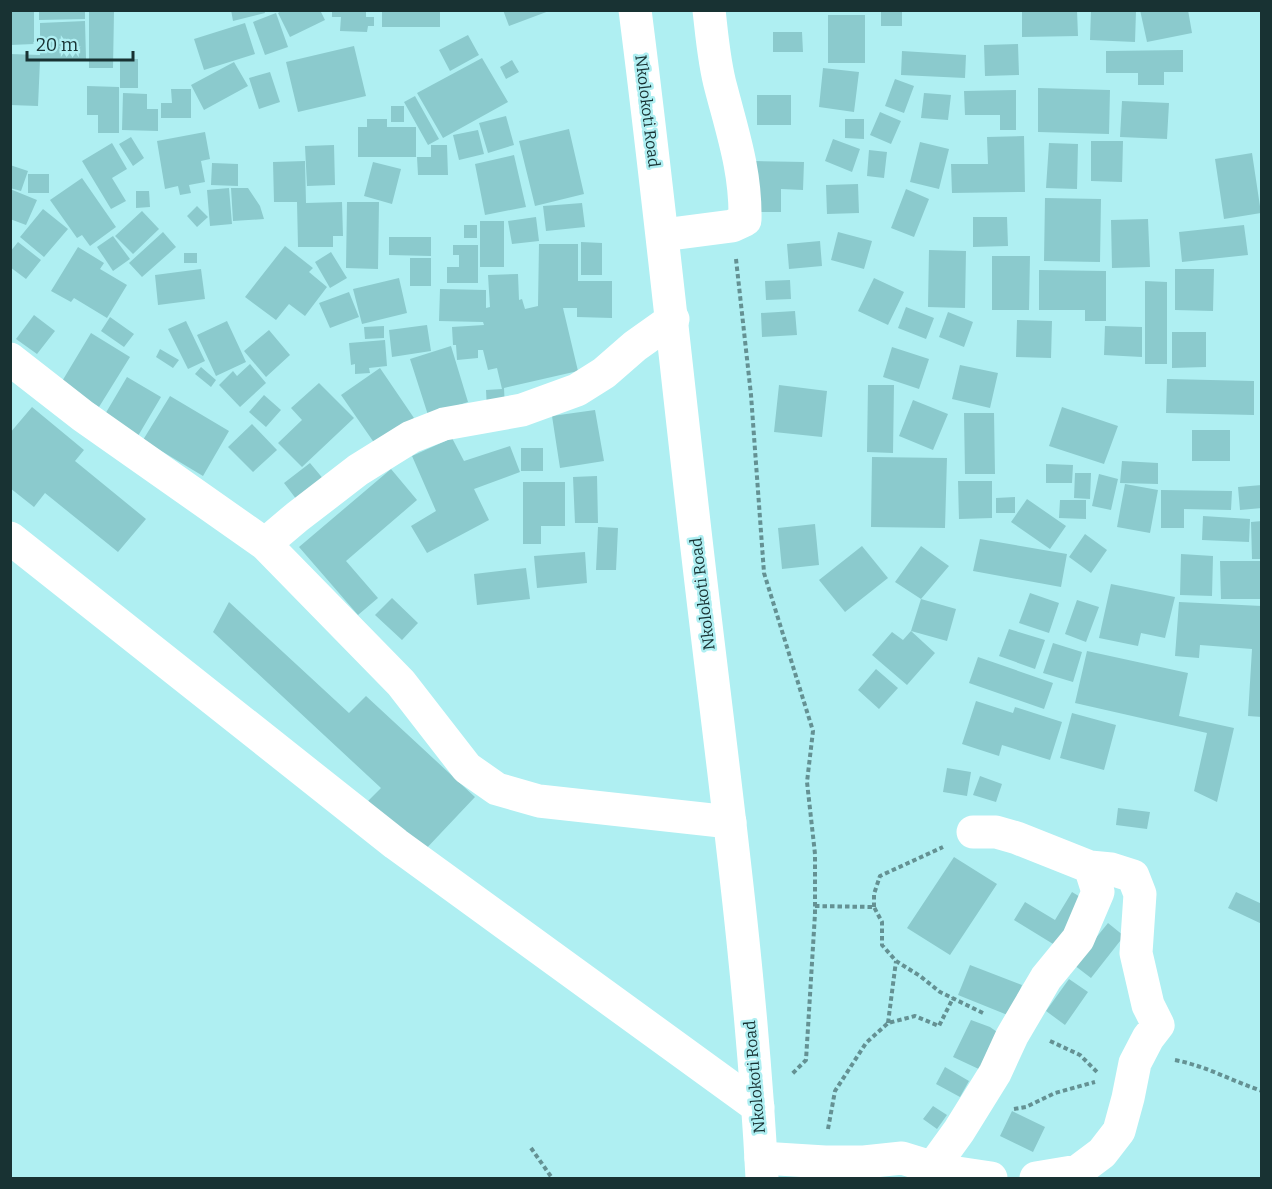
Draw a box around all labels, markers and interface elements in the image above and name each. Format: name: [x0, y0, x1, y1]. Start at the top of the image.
scale bar: [27, 24, 134, 62]
text: 20 m: [36, 34, 78, 56]
street label: Nkolokoti Road: [631, 54, 664, 169]
street label: Nkolokoti Road: [686, 536, 719, 651]
street label: Nkolokoti Road: [740, 1019, 769, 1134]

